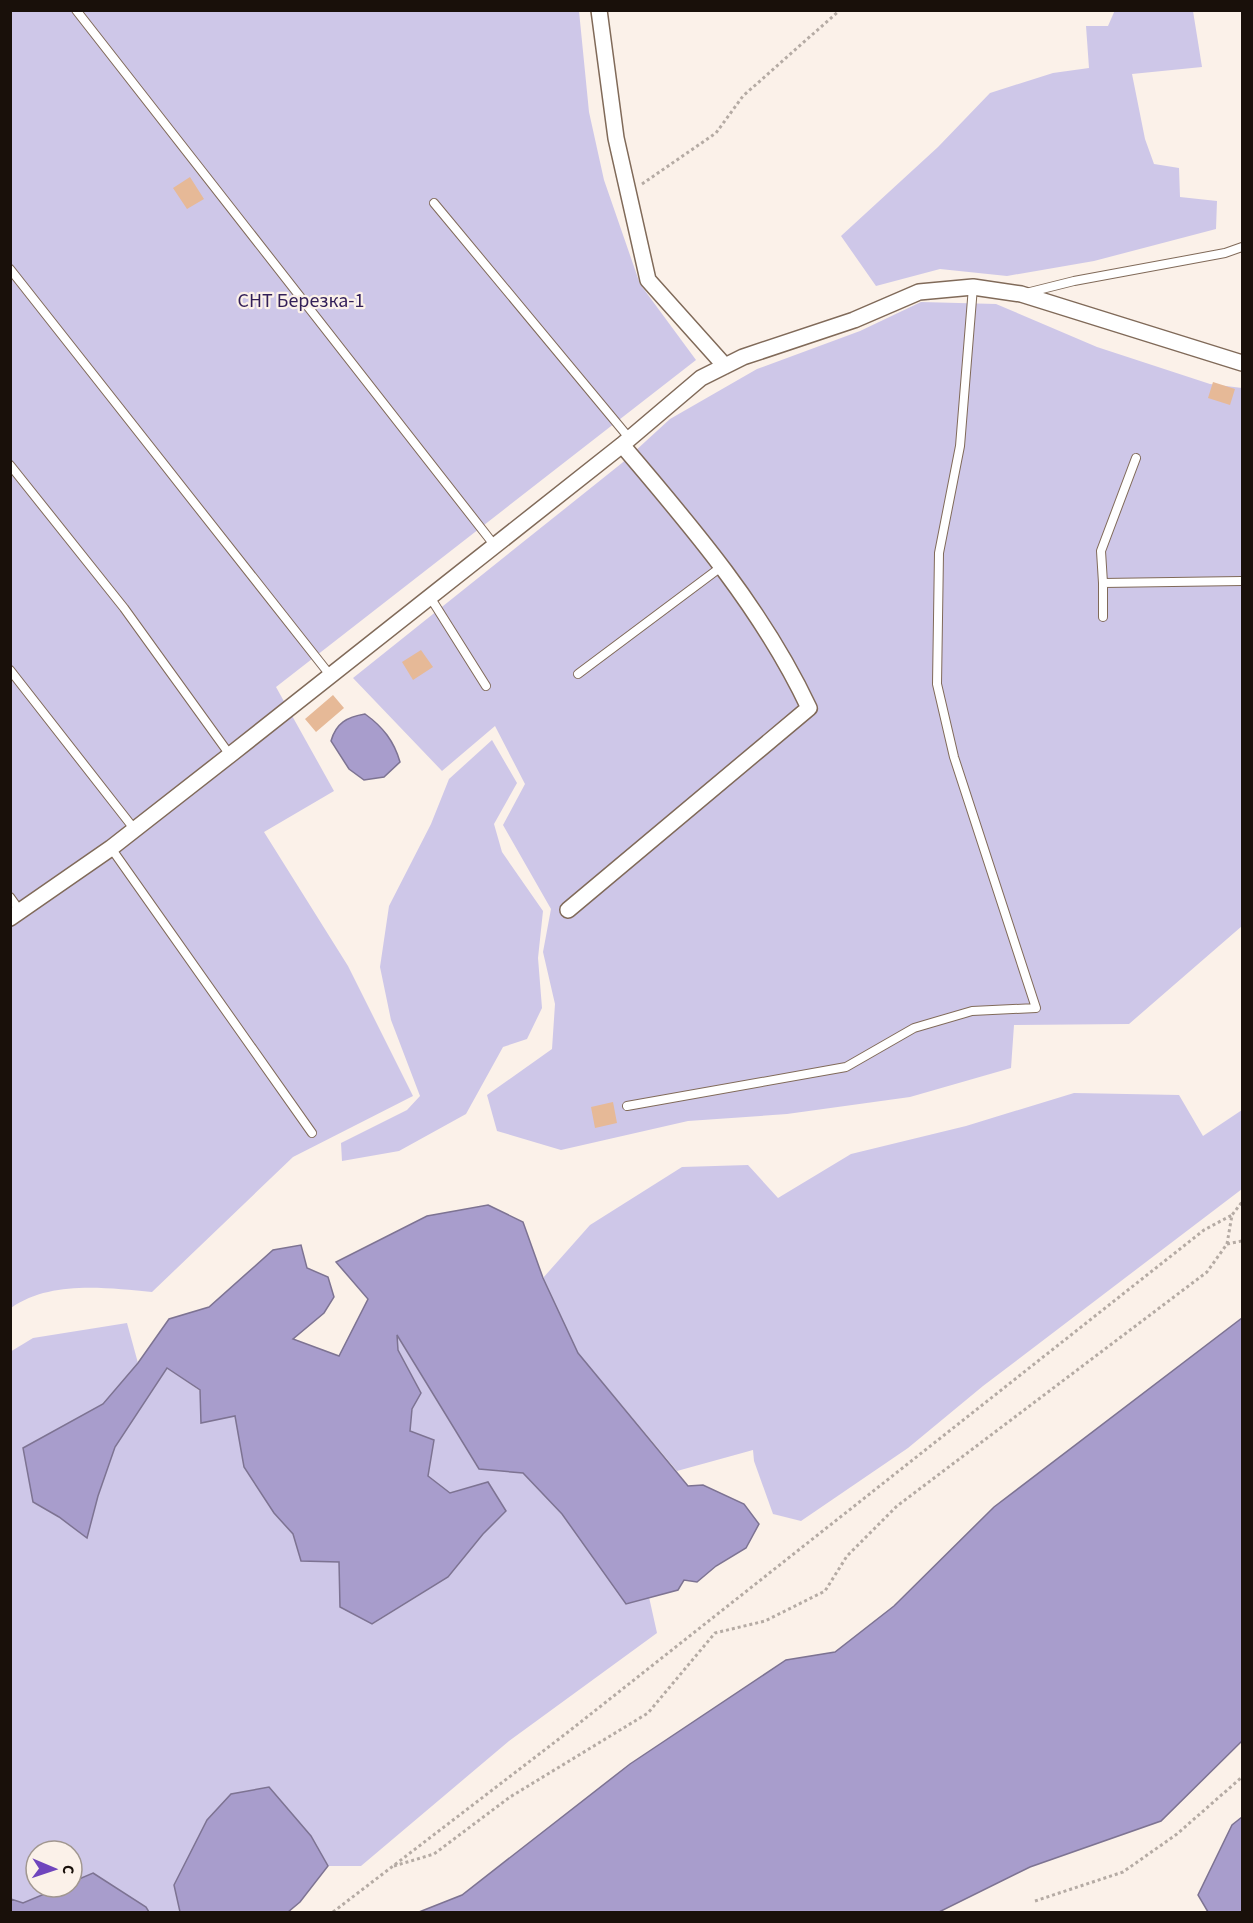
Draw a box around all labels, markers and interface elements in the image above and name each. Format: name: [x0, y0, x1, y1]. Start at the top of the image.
park label: СНТ Березка-1: [238, 287, 364, 315]
north arrow: [24, 1839, 84, 1899]
text: С: [57, 1864, 79, 1875]

